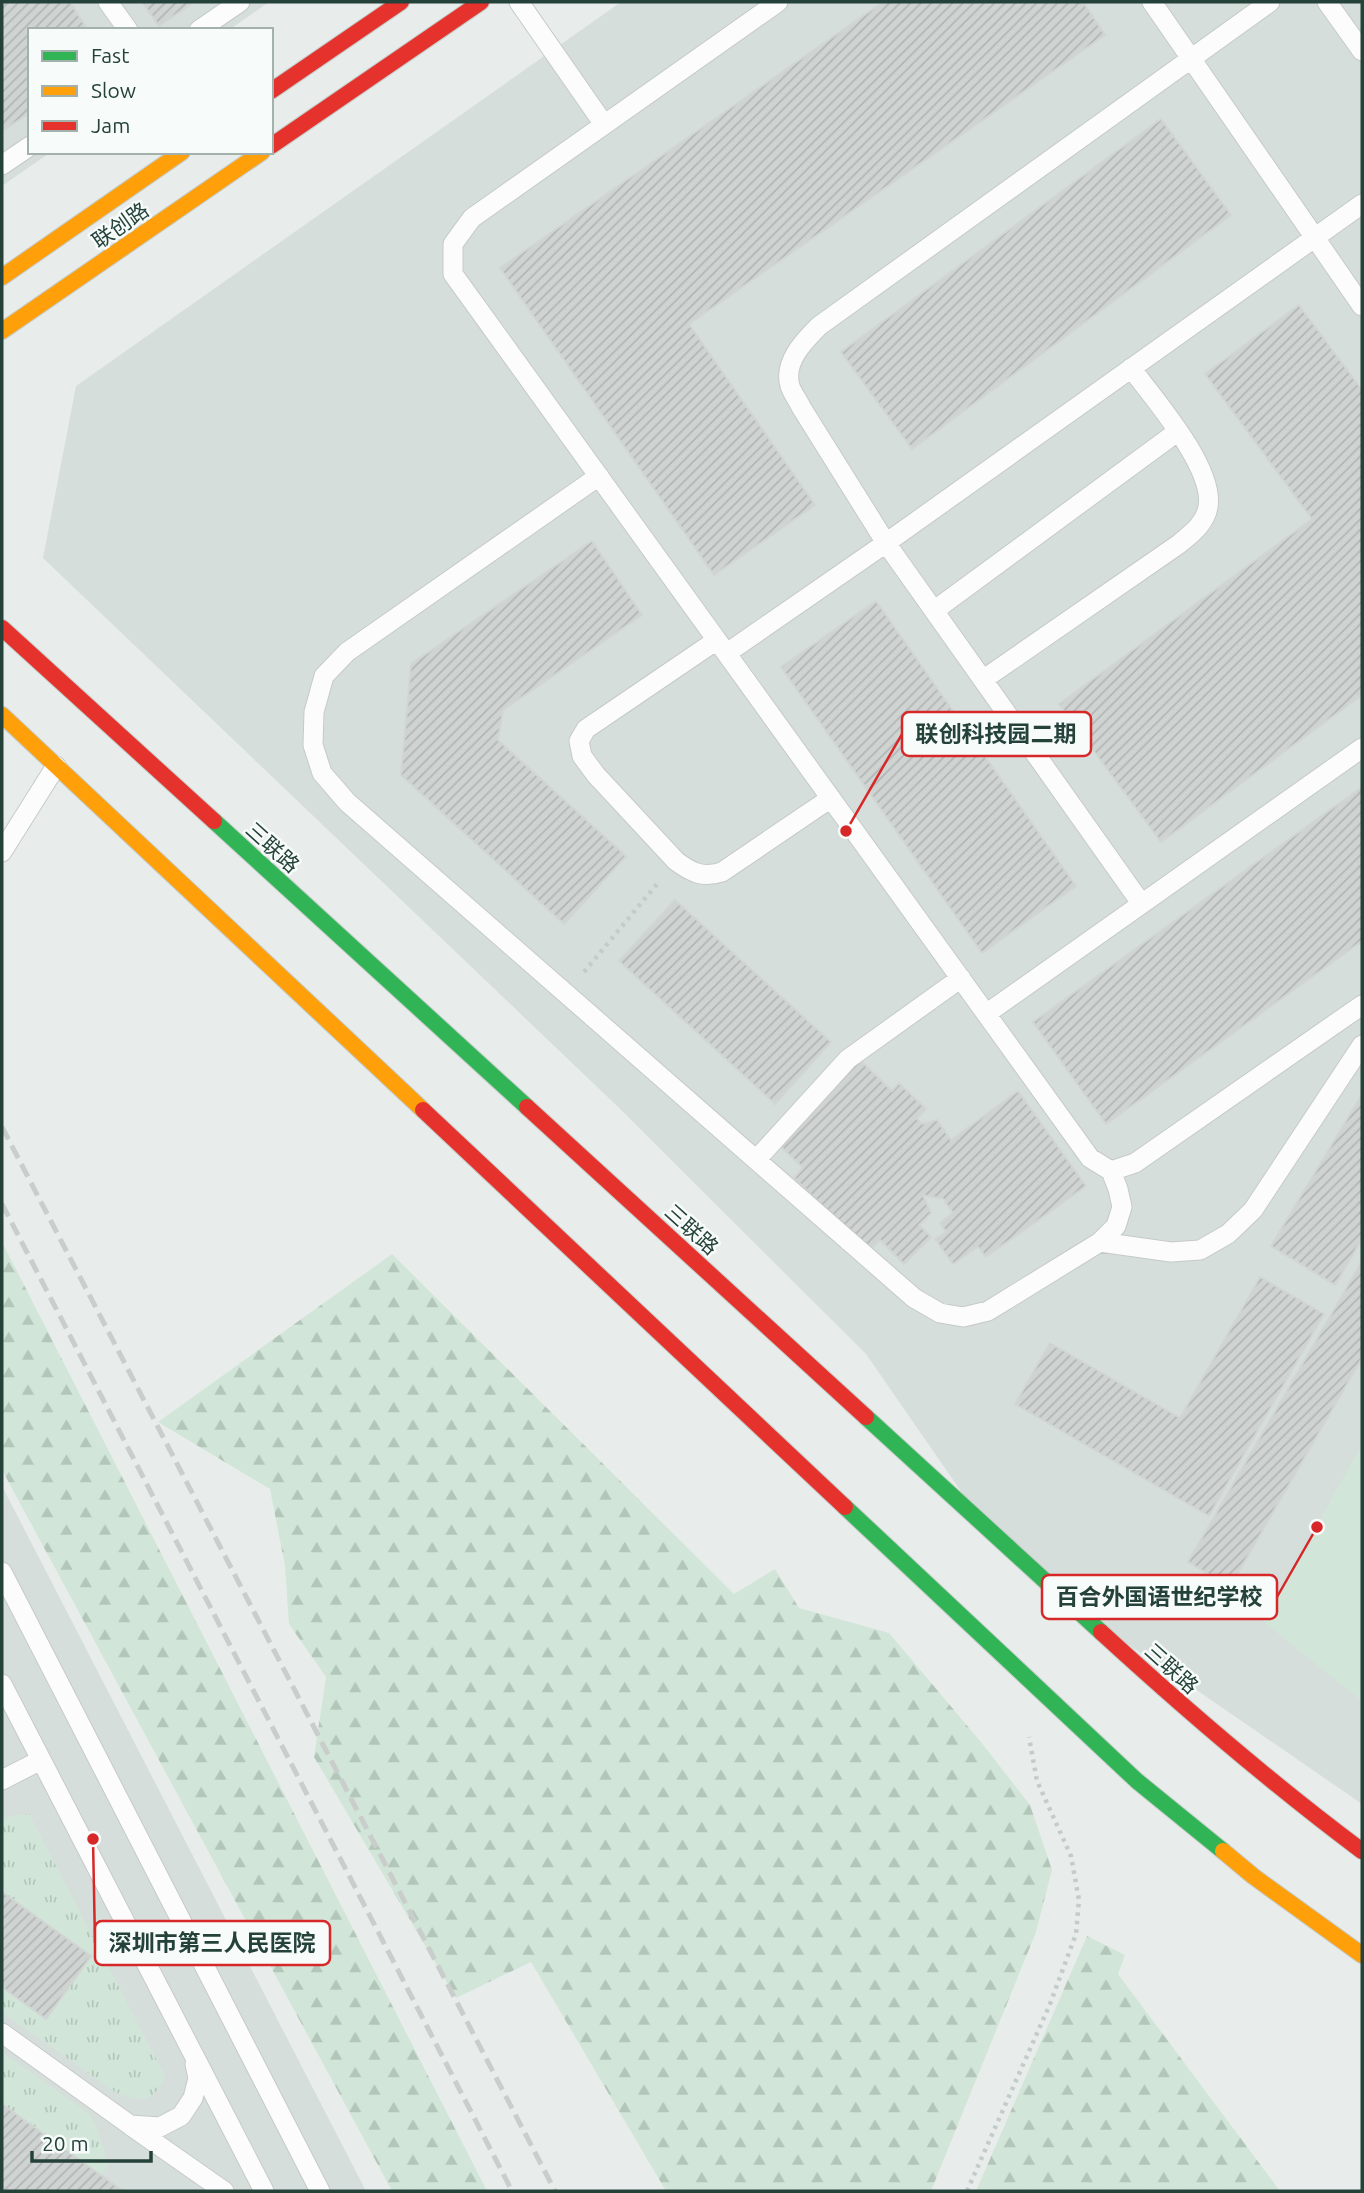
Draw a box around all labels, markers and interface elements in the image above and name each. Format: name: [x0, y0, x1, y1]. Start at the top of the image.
legend: [28, 28, 273, 154]
text: Fast: [91, 43, 129, 67]
text: Slow: [91, 78, 136, 102]
text: Jam: [91, 113, 130, 137]
street label: 联创路: [87, 197, 153, 253]
callout: 联创科技园二期: [902, 712, 1091, 756]
text: 联创科技园二期: [916, 721, 1077, 746]
street label: 三联路: [242, 817, 304, 877]
street label: 三联路: [661, 1199, 723, 1259]
callout: 百合外国语世纪学校: [1042, 1575, 1277, 1619]
text: 百合外国语世纪学校: [1056, 1584, 1263, 1609]
street label: 三联路: [1141, 1638, 1203, 1698]
callout: 深圳市第三人民医院: [95, 1921, 330, 1965]
text: 深圳市第三人民医院: [109, 1930, 316, 1955]
scale bar: [32, 2120, 150, 2164]
text: 20 m: [42, 2131, 89, 2155]

